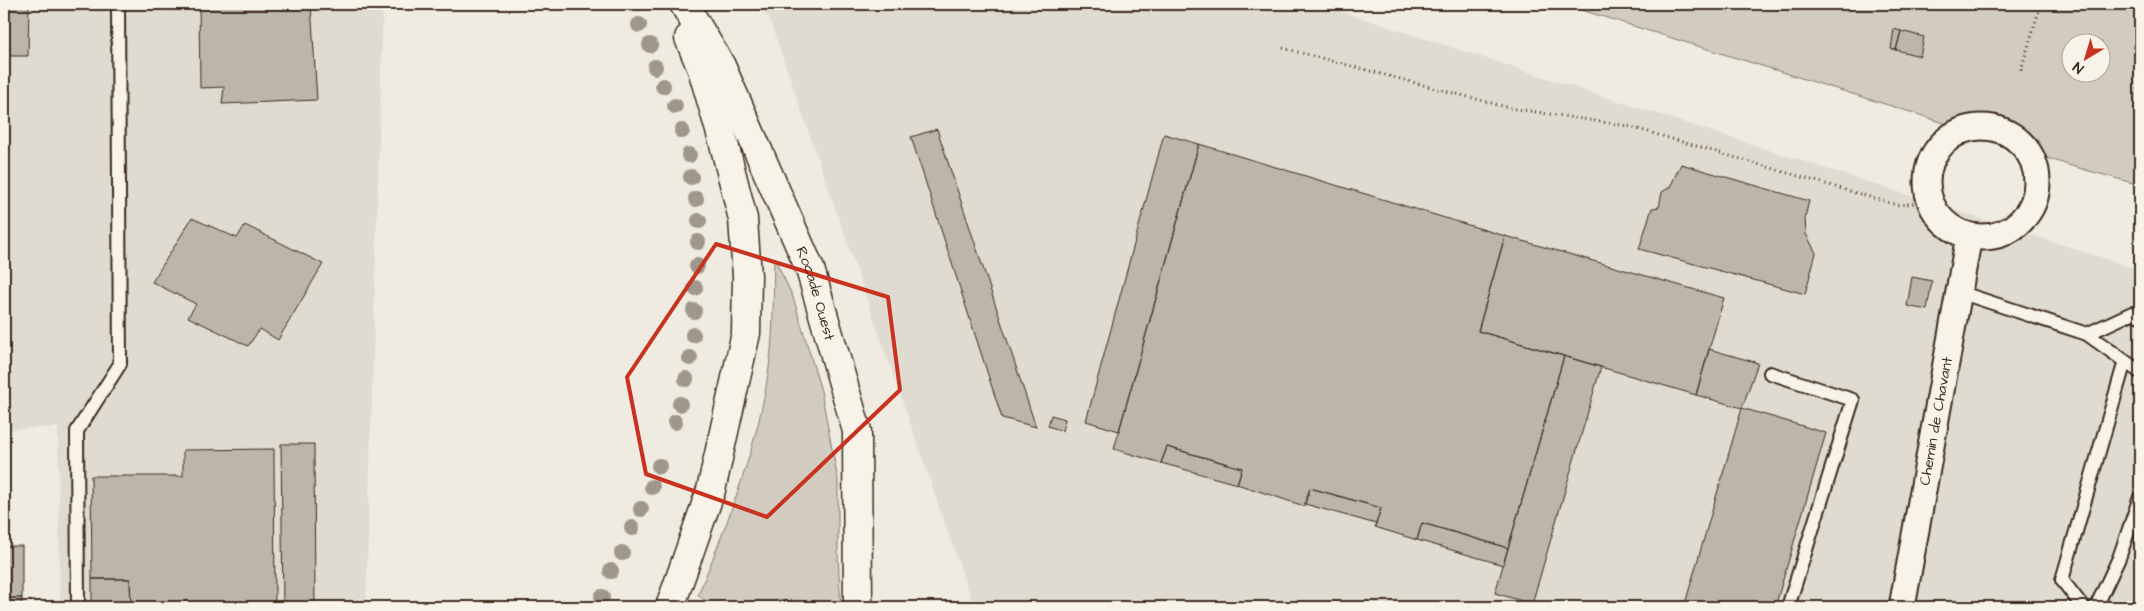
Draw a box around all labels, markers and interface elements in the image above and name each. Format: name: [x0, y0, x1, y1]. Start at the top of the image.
north arrow: [2062, 32, 2112, 82]
text: N: [2069, 57, 2088, 78]
street label: Rocade Ouest: [790, 243, 840, 343]
street label: Chemin de Chavant: [1914, 355, 1958, 487]

